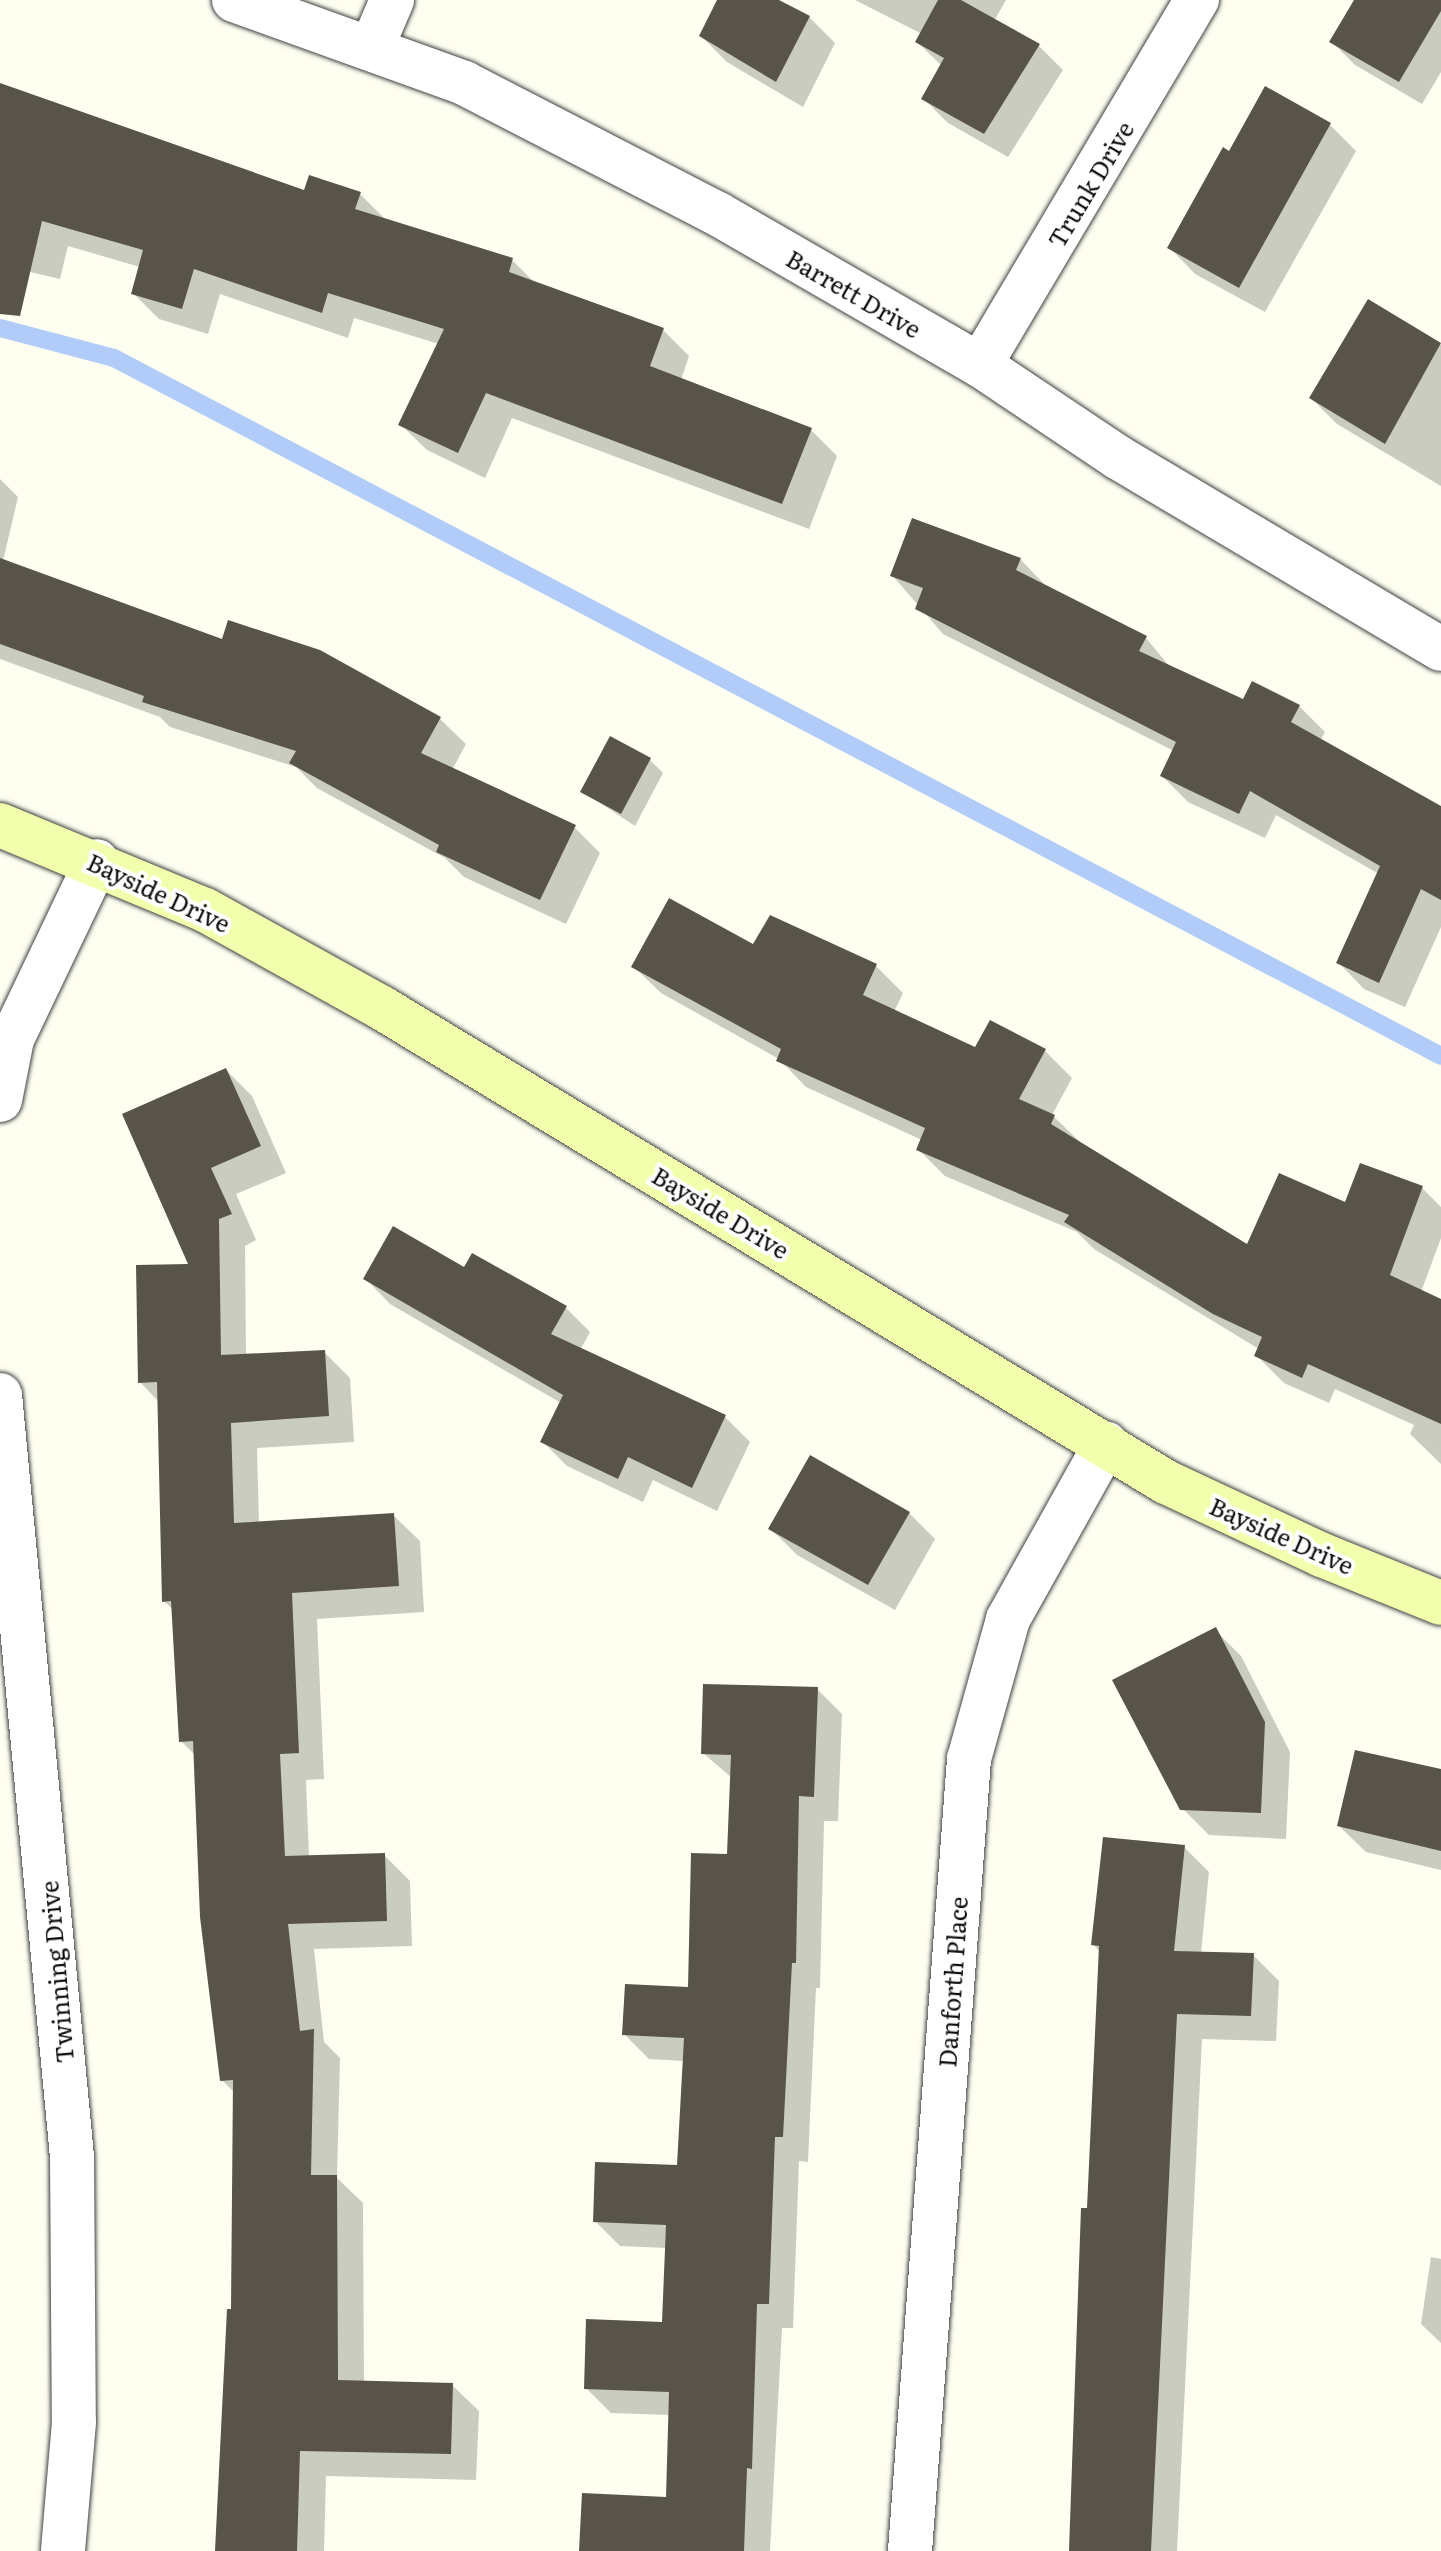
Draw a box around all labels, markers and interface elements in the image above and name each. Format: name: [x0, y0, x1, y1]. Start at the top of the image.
street label: Trunk Drive: [1041, 116, 1139, 252]
street label: Barrett Drive: [782, 243, 926, 343]
street label: Bayside Drive: [83, 846, 235, 938]
street label: Bayside Drive: [647, 1160, 795, 1264]
street label: Bayside Drive: [1206, 1490, 1358, 1580]
street label: Twinning Drive: [34, 1880, 78, 2064]
street label: Danforth Place: [932, 1896, 972, 2068]

